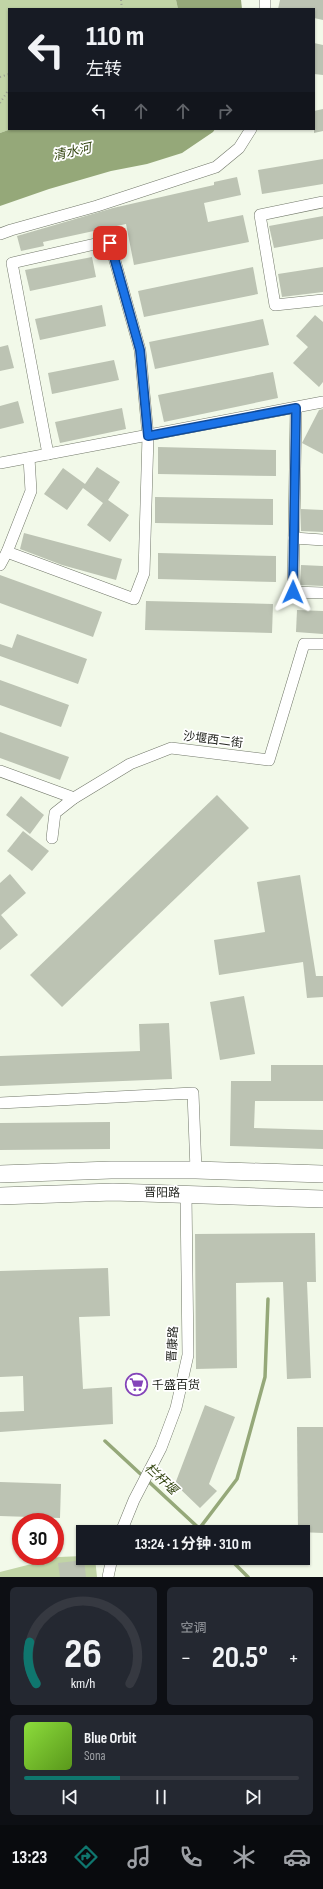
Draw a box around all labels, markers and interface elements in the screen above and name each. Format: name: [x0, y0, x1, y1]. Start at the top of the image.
text: 110 m: [86, 20, 144, 53]
icon: left: [20, 24, 72, 76]
text: 左转: [86, 59, 122, 80]
icon: left: [88, 100, 110, 122]
icon: ahead: [130, 100, 152, 122]
icon: ahead: [172, 100, 194, 122]
icon: right: [214, 100, 236, 122]
water label: 清水河: [51, 139, 96, 164]
pin: [93, 226, 127, 260]
icon: arrive: [99, 232, 121, 254]
position arrow: [272, 571, 314, 613]
street label: 沙堰西二街: [182, 729, 244, 751]
street label: 晋阳路: [144, 1185, 180, 1201]
street label: 晋康路: [165, 1326, 181, 1362]
supermarket icon: 千盛百货: [123, 1372, 149, 1398]
place label: 千盛百货: [152, 1378, 200, 1393]
water label: 栏杆堰: [141, 1460, 182, 1500]
speed limit sign: 30: [12, 1513, 64, 1565]
text: 13:24 · 1 分钟 · 310 m: [135, 1535, 251, 1554]
text: 空调: [181, 1620, 207, 1636]
text: 26: [64, 1630, 102, 1679]
text: 20.5°: [212, 1640, 268, 1676]
text: −: [181, 1645, 191, 1672]
text: +: [288, 1645, 299, 1672]
text: km/h: [71, 1675, 96, 1692]
text: Blue Orbit: [84, 1729, 136, 1748]
text: Sona: [84, 1748, 106, 1764]
icon: previous: [59, 1786, 81, 1808]
icon: pause: [150, 1786, 172, 1808]
icon: next: [242, 1786, 264, 1808]
icon: directions: [72, 1843, 100, 1871]
icon: music: [125, 1843, 153, 1871]
icon: phone: [177, 1843, 205, 1871]
icon: climate: [230, 1843, 258, 1871]
icon: car: [283, 1843, 311, 1871]
text: 13:23: [12, 1847, 47, 1868]

